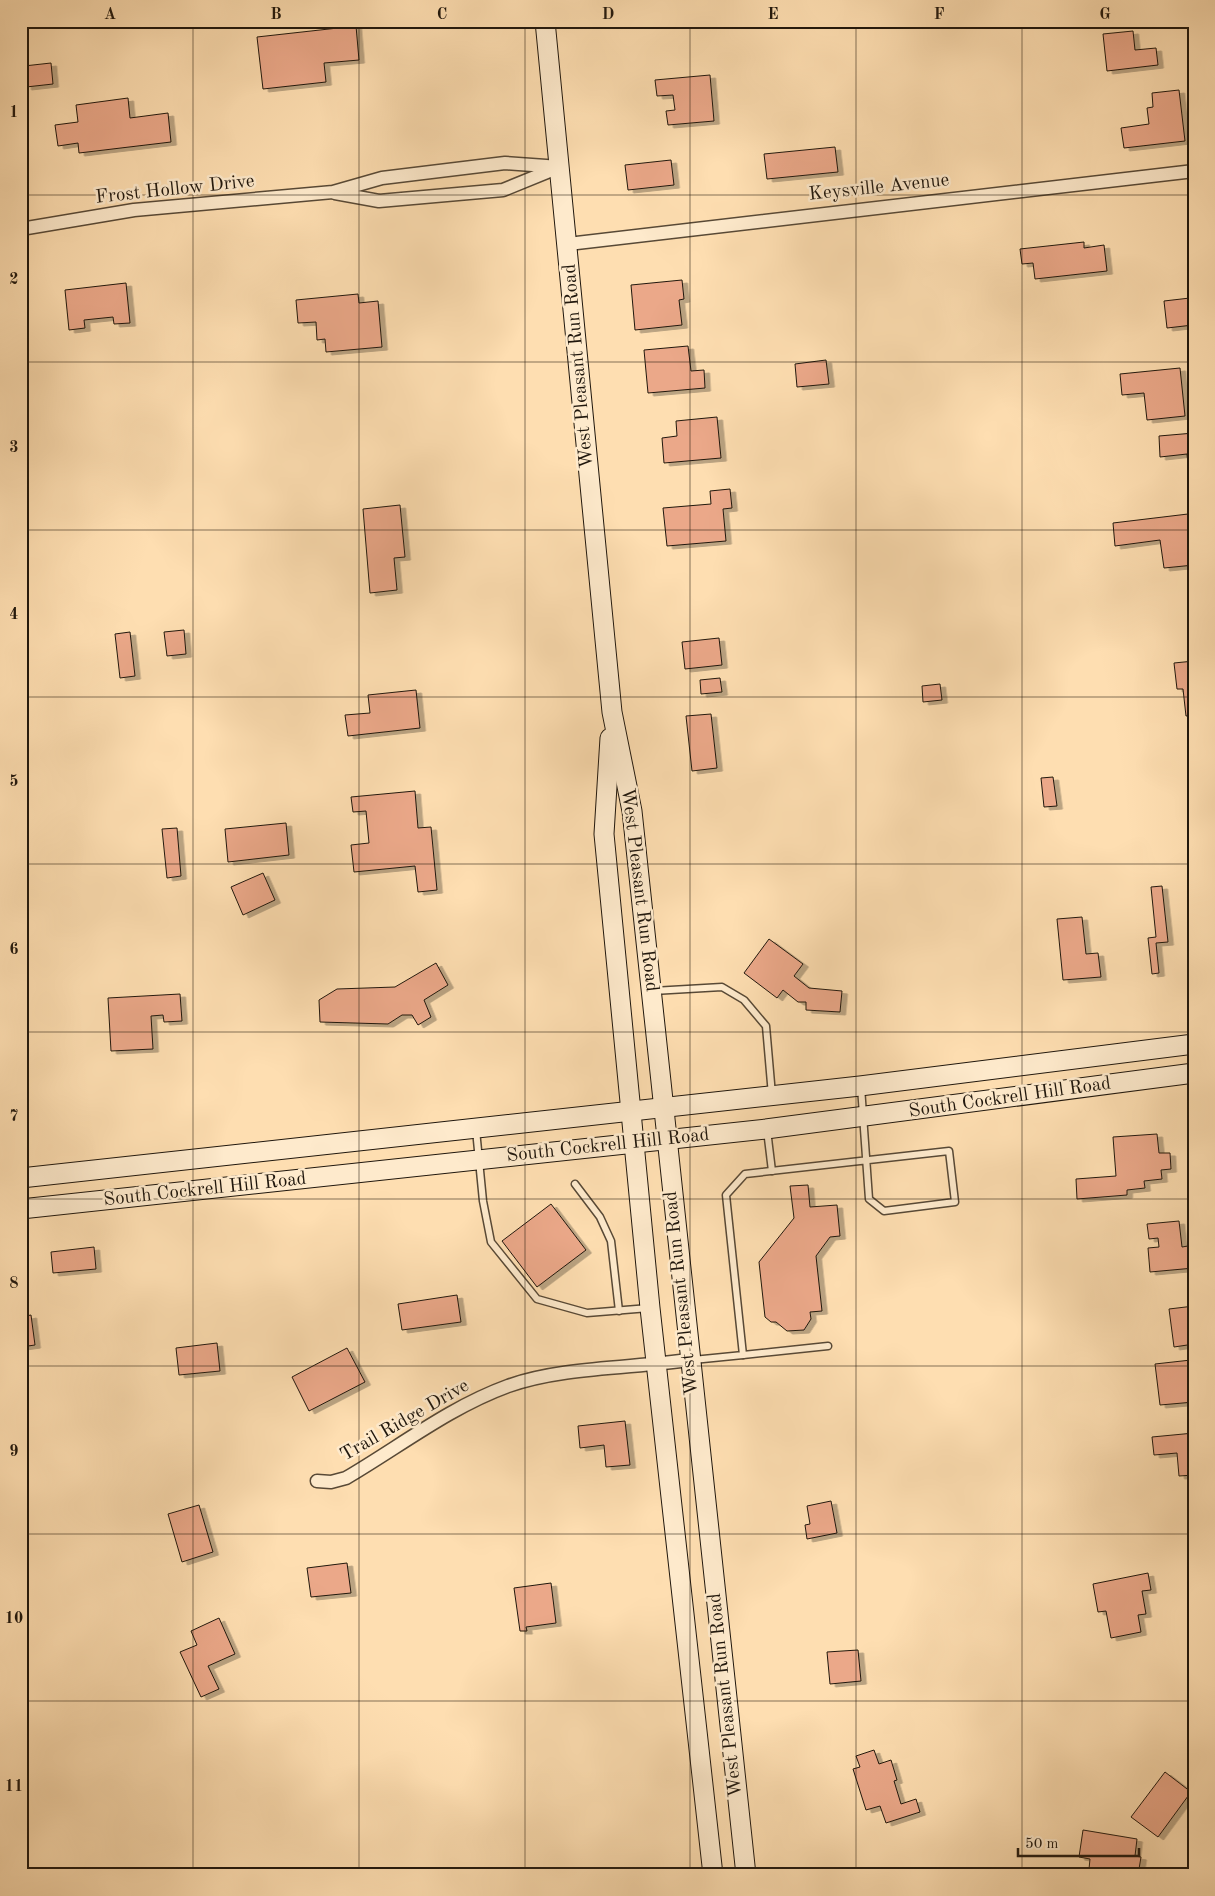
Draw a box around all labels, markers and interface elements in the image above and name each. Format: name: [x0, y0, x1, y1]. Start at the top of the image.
text: A: [104, 7, 116, 23]
text: B: [270, 7, 282, 23]
text: C: [437, 7, 447, 23]
text: D: [602, 7, 614, 23]
text: E: [767, 7, 779, 23]
text: F: [934, 7, 945, 23]
text: G: [1099, 7, 1111, 23]
text: 1: [9, 105, 19, 121]
street label: Keysville Avenue: [808, 171, 950, 205]
street label: Frost Hollow Drive: [95, 172, 255, 208]
street label: West Pleasant Run Road: [561, 263, 597, 469]
text: 2: [9, 272, 19, 288]
text: 3: [9, 440, 19, 456]
text: 4: [9, 607, 19, 623]
text: 5: [9, 774, 19, 790]
street label: West Pleasant Run Road: [617, 787, 661, 993]
text: 6: [9, 942, 19, 958]
street label: South Cockrell Hill Road: [908, 1074, 1112, 1122]
text: 7: [9, 1109, 19, 1125]
street label: South Cockrell Hill Road: [506, 1126, 711, 1166]
street label: South Cockrell Hill Road: [103, 1170, 308, 1210]
street label: West Pleasant Run Road: [662, 1190, 702, 1396]
text: 8: [9, 1276, 19, 1292]
street label: Trail Ridge Drive: [337, 1377, 473, 1465]
text: 9: [9, 1444, 19, 1460]
street label: West Pleasant Run Road: [706, 1592, 746, 1798]
text: 10: [5, 1611, 23, 1627]
text: 11: [5, 1779, 23, 1795]
scale bar: [1018, 1826, 1139, 1858]
text: 50 m: [1025, 1837, 1059, 1852]

